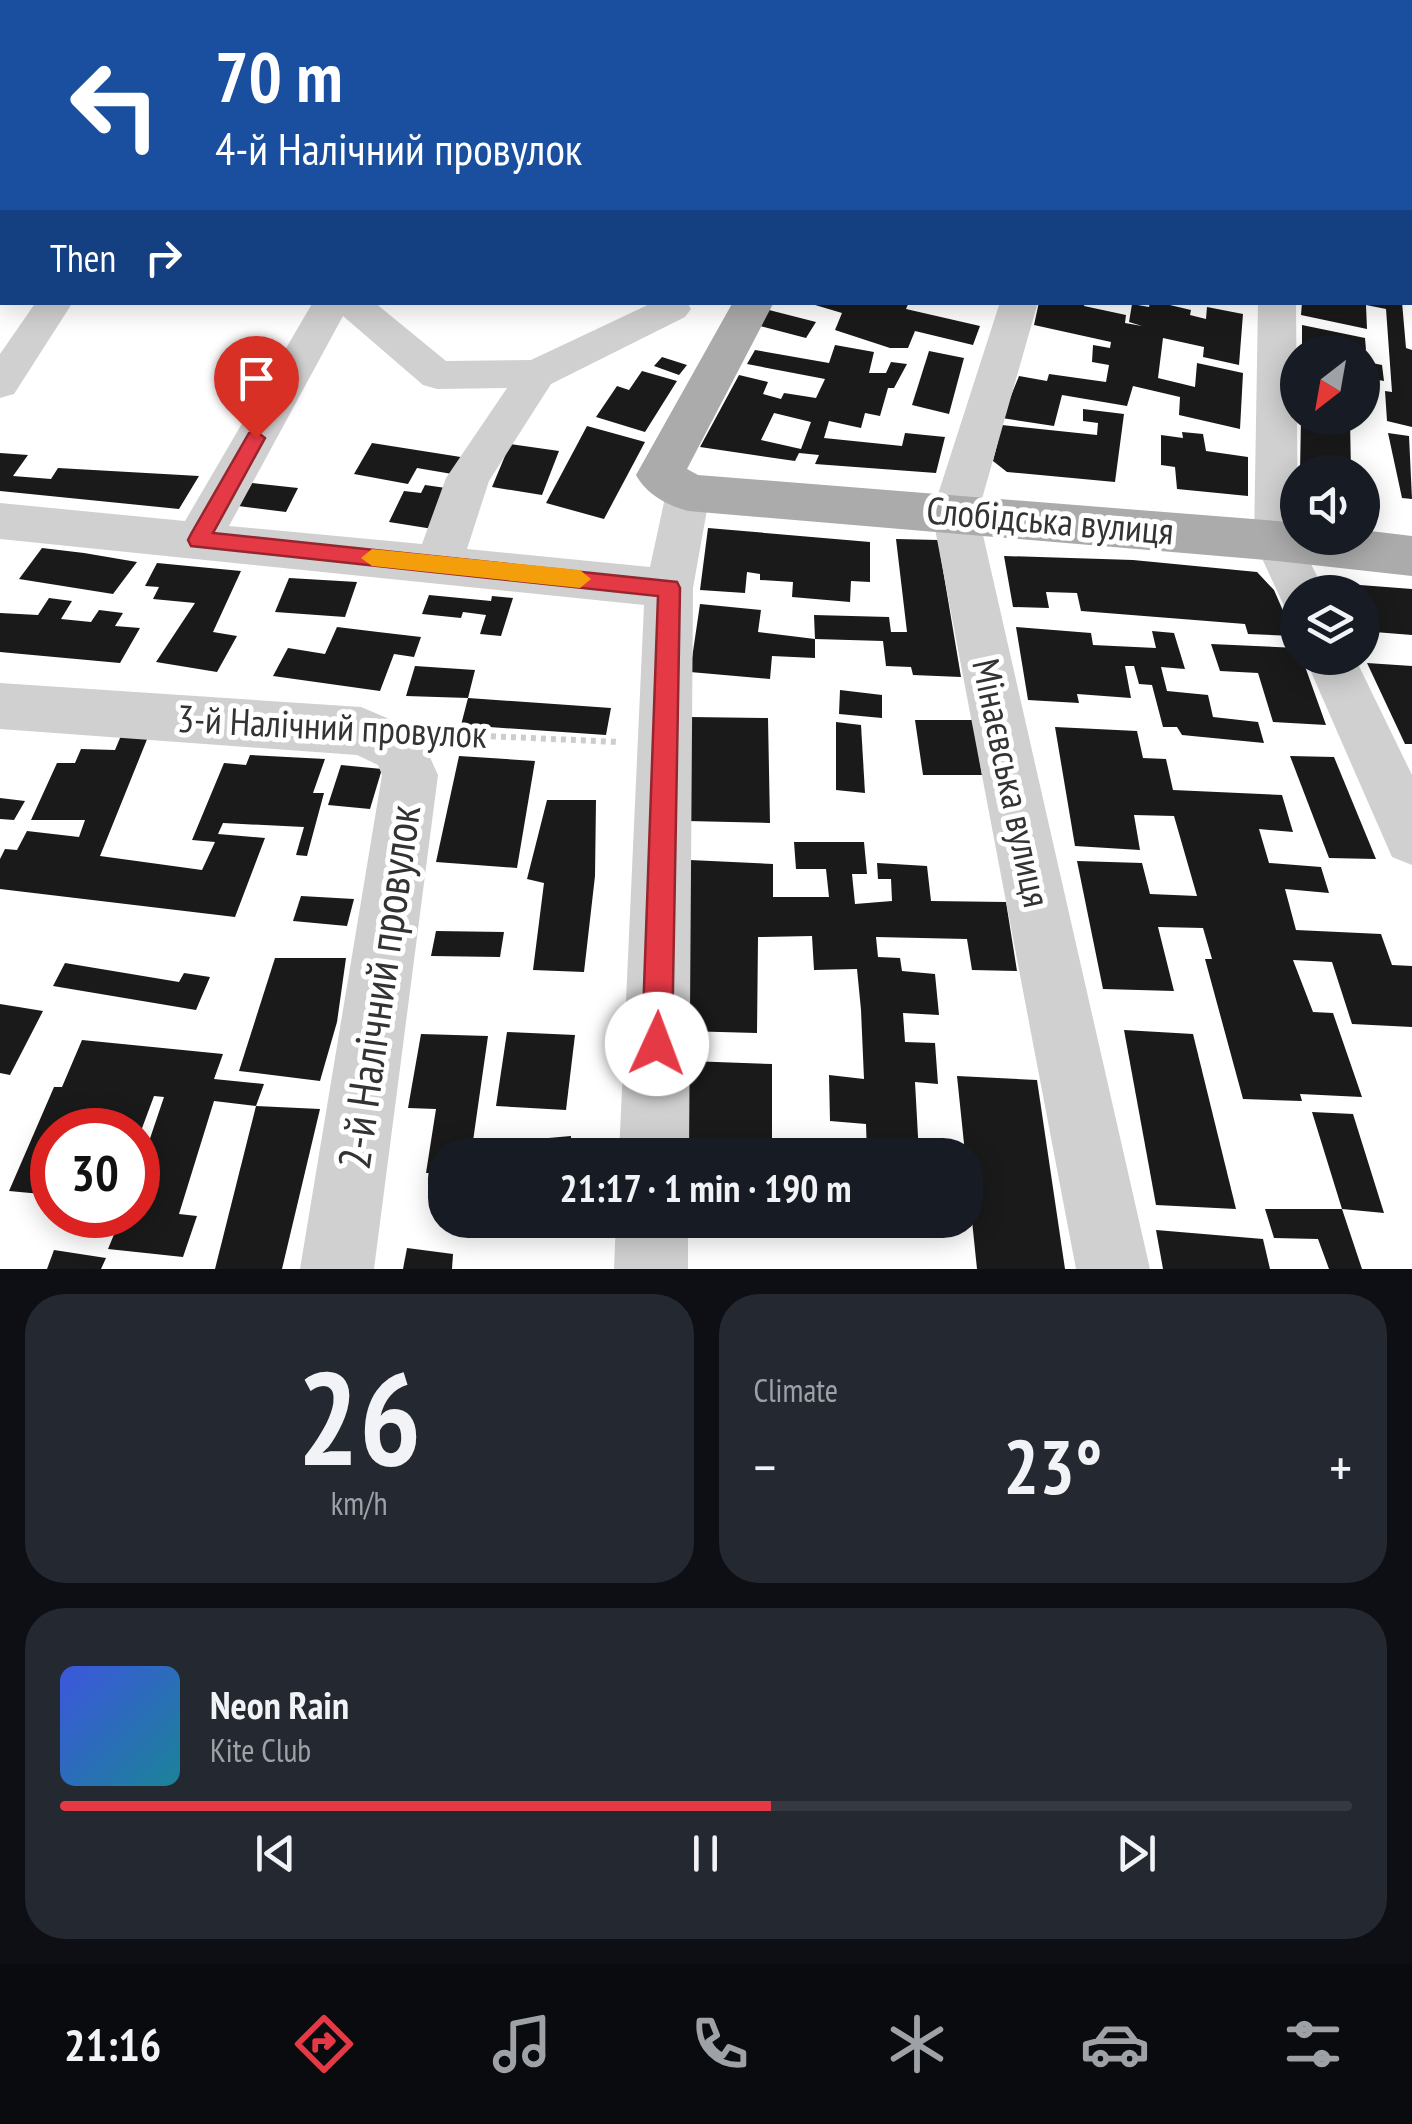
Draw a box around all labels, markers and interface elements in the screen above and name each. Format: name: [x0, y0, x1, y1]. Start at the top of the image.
text: 70 m: [215, 31, 343, 121]
icon: left: [50, 40, 180, 170]
text: 4-й Налічний провулок: [215, 119, 582, 177]
icon: right: [136, 230, 191, 285]
text: Then: [50, 233, 116, 282]
north arrow: [1280, 335, 1380, 435]
map controls: [1280, 335, 1380, 675]
pin: [214, 336, 299, 439]
icon: arrive: [229, 351, 284, 406]
button: sound: [1280, 455, 1380, 555]
street label: Слобідська вулиця: [925, 484, 1176, 555]
button: layers: [1280, 575, 1380, 675]
street label: Мінаєвська вулиця: [962, 654, 1063, 911]
street label: 3-й Налічний провулок: [176, 693, 488, 758]
street label: 2-й Налічний провулок: [324, 800, 432, 1173]
position arrow: [605, 992, 709, 1096]
speed limit sign: 30: [30, 1108, 160, 1238]
text: 21:17 · 1 min · 190 m: [559, 1163, 852, 1212]
text: 26: [297, 1333, 421, 1501]
text: Climate: [754, 1369, 838, 1411]
text: 23°: [1003, 1418, 1102, 1515]
text: −: [754, 1431, 776, 1502]
text: +: [1329, 1431, 1352, 1502]
text: km/h: [331, 1482, 388, 1524]
text: Neon Rain: [210, 1680, 349, 1729]
text: Kite Club: [210, 1729, 311, 1771]
icon: previous: [248, 1826, 303, 1881]
icon: pause: [678, 1826, 733, 1881]
icon: next: [1109, 1826, 1164, 1881]
icon: directions: [289, 2009, 359, 2079]
icon: music: [487, 2009, 557, 2079]
icon: phone: [685, 2009, 755, 2079]
icon: climate: [882, 2009, 952, 2079]
icon: car: [1080, 2009, 1150, 2079]
icon: filters: [1278, 2009, 1348, 2079]
text: 21:16: [64, 2015, 161, 2073]

